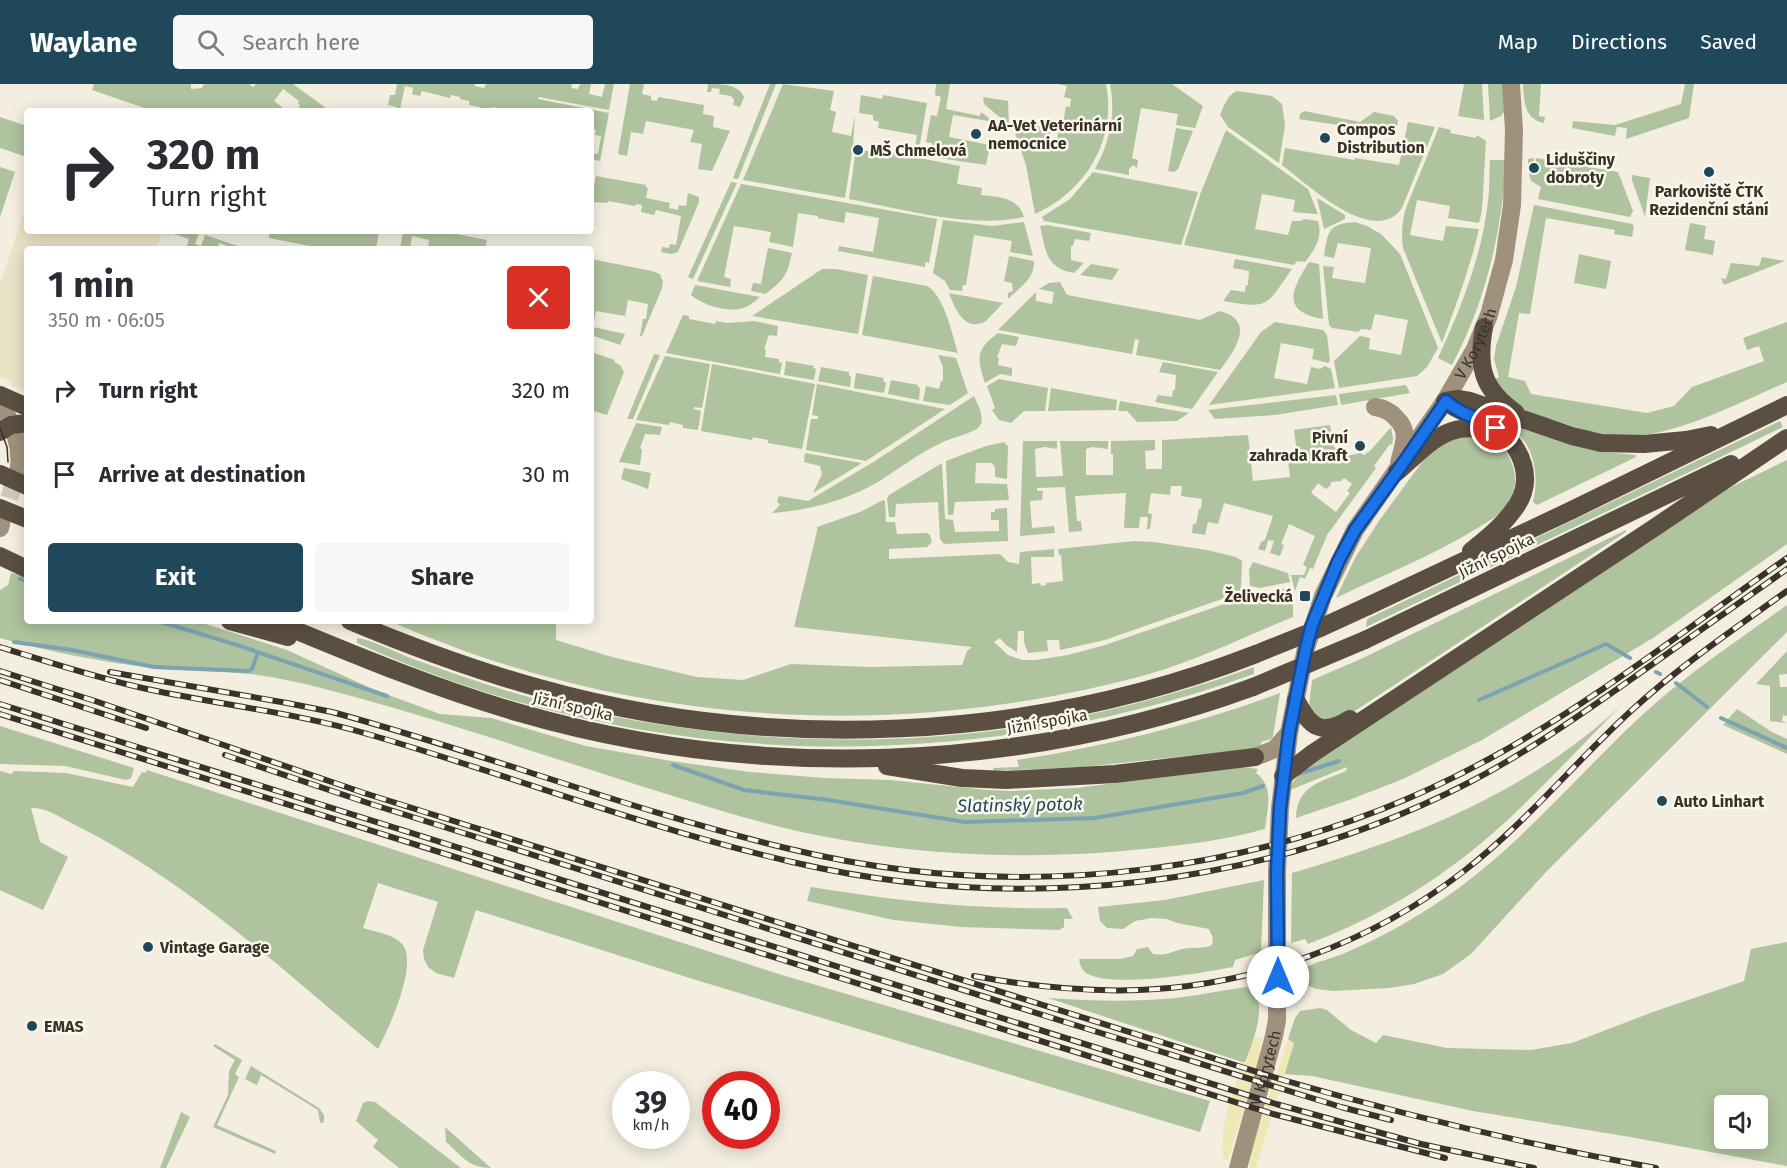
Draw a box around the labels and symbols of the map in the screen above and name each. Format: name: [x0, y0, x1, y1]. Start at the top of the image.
place label: AA-Vet Veterinární nemocnice: [987, 116, 1122, 153]
place label: Compos Distribution: [1337, 120, 1425, 157]
marker: AA-Vet Veterinární nemocnice: [969, 127, 983, 141]
marker: Compos Distribution: [1318, 131, 1332, 145]
place label: MŠ Chmelová: [870, 140, 967, 160]
marker: MŠ Chmelová: [851, 143, 865, 157]
place label: Liduščiny dobroty: [1546, 150, 1616, 187]
marker: Liduščiny dobroty: [1527, 161, 1541, 175]
marker: Parkoviště ČTK Rezidenční stání: [1702, 165, 1716, 179]
place label: Parkoviště ČTK Rezidenční stání: [1649, 181, 1769, 219]
street label: V Korytech: [1451, 306, 1500, 383]
pin: [1470, 402, 1521, 453]
place label: Pivní zahrada Kraft: [1249, 428, 1349, 465]
marker: Pivní zahrada Kraft: [1353, 439, 1367, 453]
street label: Jižní spojka: [1455, 529, 1537, 582]
place label: Želivecká: [1225, 586, 1293, 606]
marker: Želivecká: [1298, 589, 1312, 603]
street label: Jižní spojka: [531, 688, 615, 725]
street label: Jižní spojka: [1005, 705, 1089, 738]
place label: Auto Linhart: [1673, 792, 1765, 811]
water label: Slatinský potok: [956, 793, 1083, 817]
marker: Auto Linhart: [1655, 794, 1669, 808]
place label: Vintage Garage: [159, 938, 270, 957]
marker: Vintage Garage: [141, 940, 155, 954]
position arrow: [1246, 945, 1310, 1009]
place label: EMAS: [44, 1017, 84, 1036]
marker: EMAS: [25, 1019, 39, 1033]
street label: V Korytech: [1247, 1029, 1285, 1107]
speed limit sign: 40: [702, 1071, 780, 1149]

